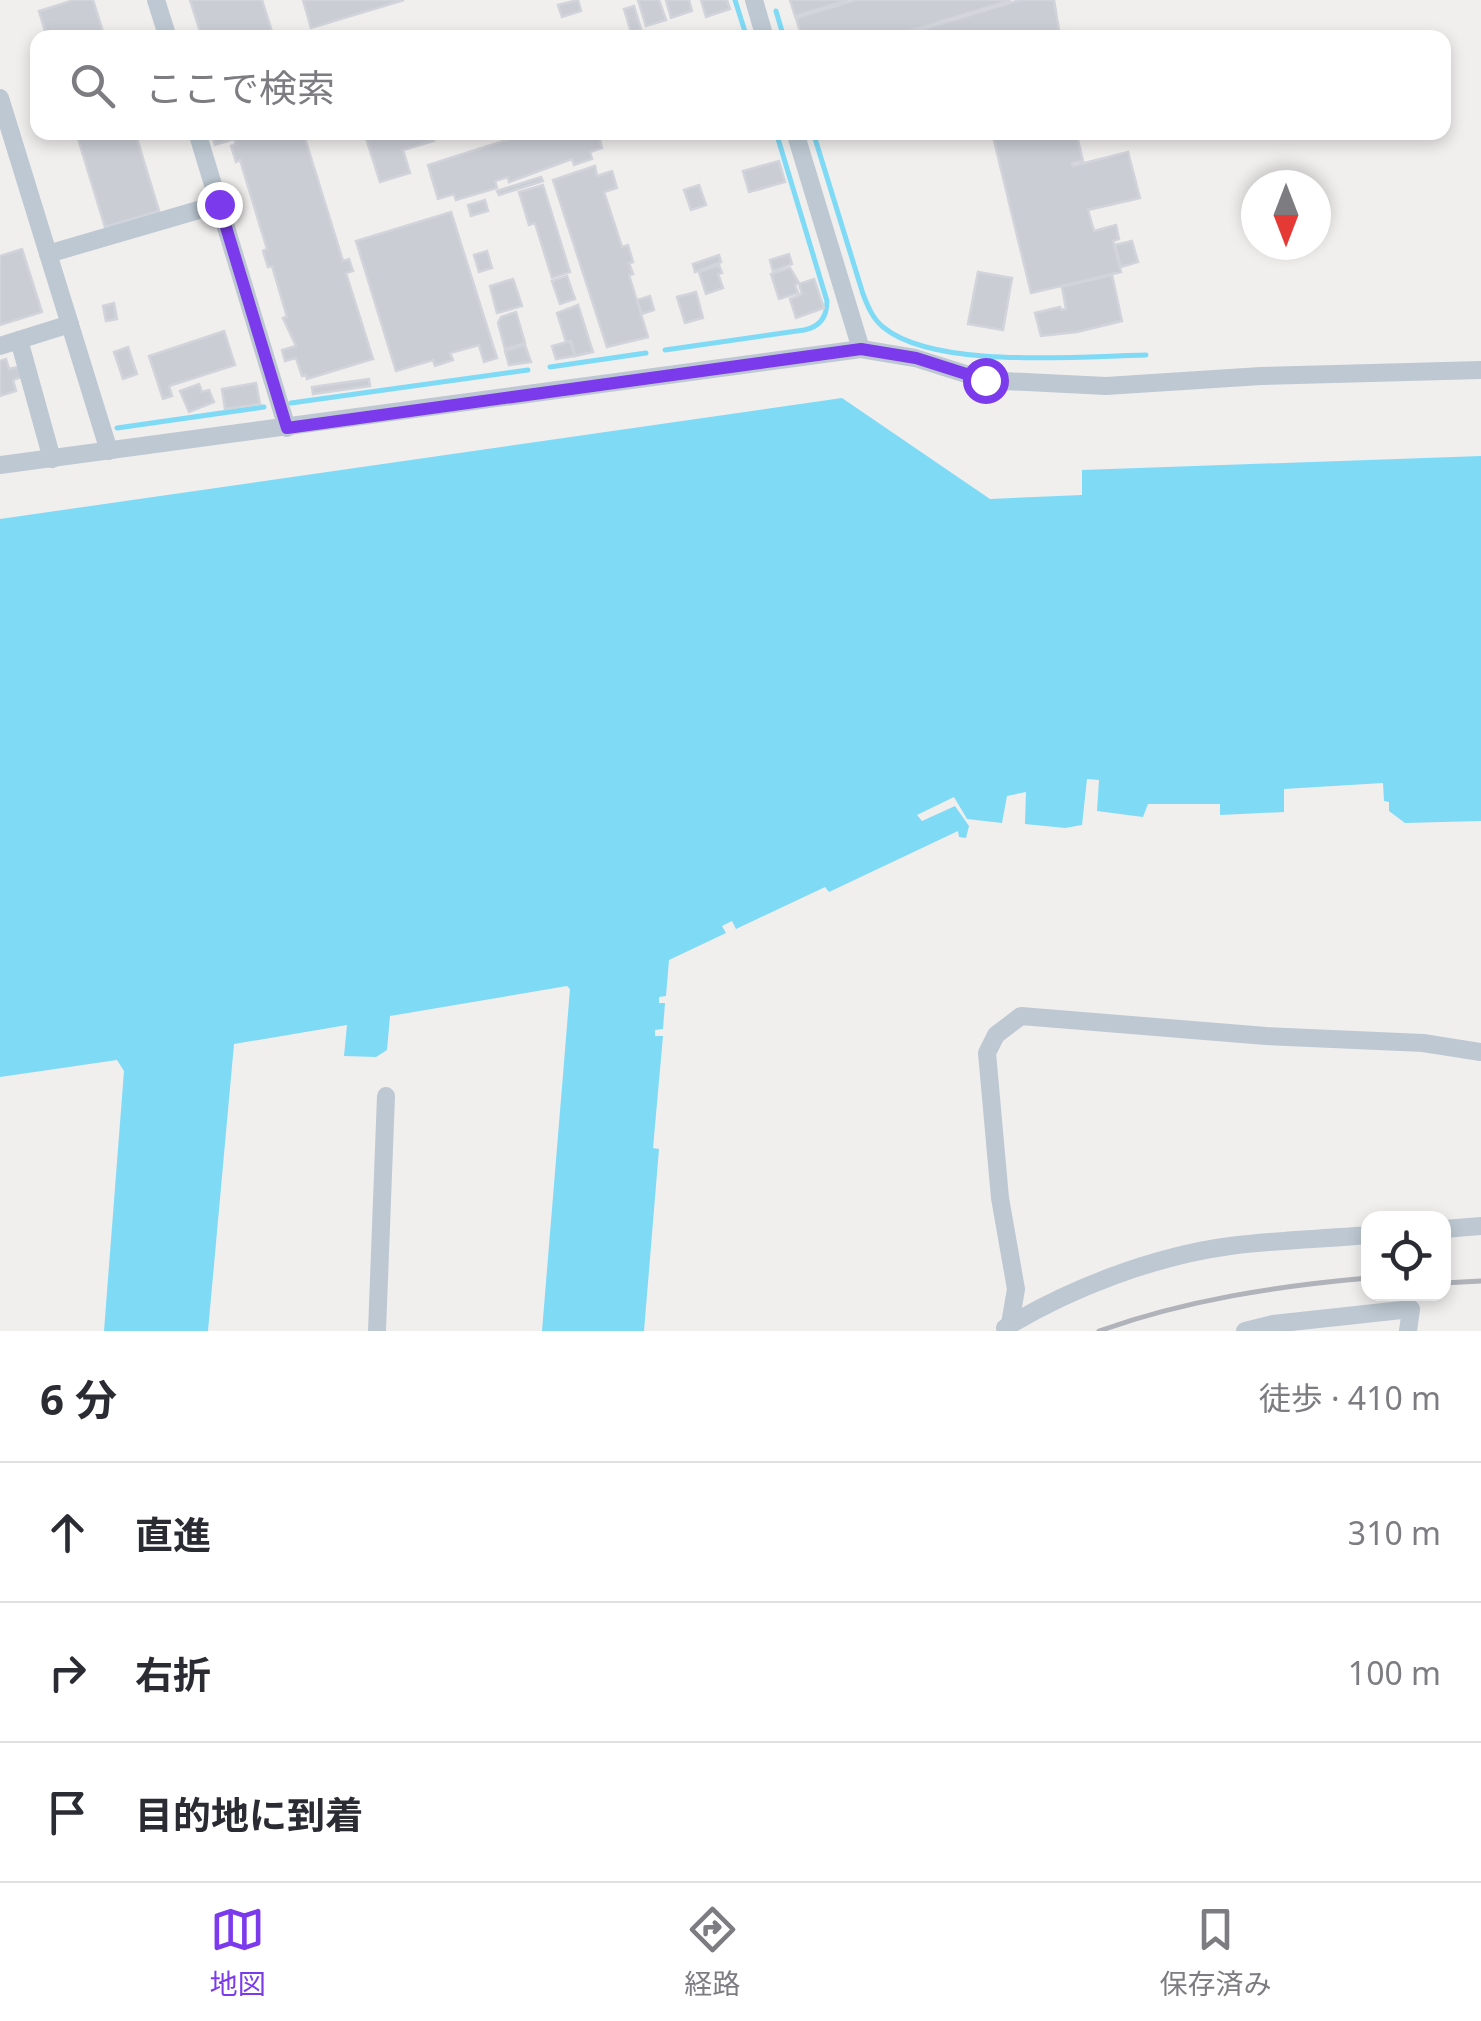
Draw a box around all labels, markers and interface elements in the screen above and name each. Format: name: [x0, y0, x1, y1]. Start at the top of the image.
search box: [30, 30, 1451, 140]
icon: search: [65, 58, 120, 113]
text: ここで検索: [145, 61, 335, 113]
north arrow: [1241, 170, 1331, 260]
route end: [197, 182, 243, 228]
route start: [963, 358, 1009, 404]
map controls: [1361, 1211, 1451, 1301]
button: locate: [1361, 1211, 1451, 1301]
text: 6 分: [40, 1370, 117, 1427]
text: 徒歩 · 410 m: [1259, 1376, 1441, 1419]
icon: ahead: [40, 1505, 95, 1560]
text: 直進: [135, 1508, 211, 1560]
text: 310 m: [1348, 1511, 1441, 1554]
icon: right: [40, 1645, 95, 1700]
text: 右折: [135, 1648, 211, 1700]
text: 100 m: [1348, 1651, 1441, 1694]
icon: arrive: [40, 1785, 95, 1840]
text: 目的地に到着: [135, 1788, 363, 1840]
tab: 地図: [209, 1902, 266, 2002]
tab: 経路: [684, 1902, 741, 2002]
tab: 保存済み: [1159, 1902, 1272, 2002]

